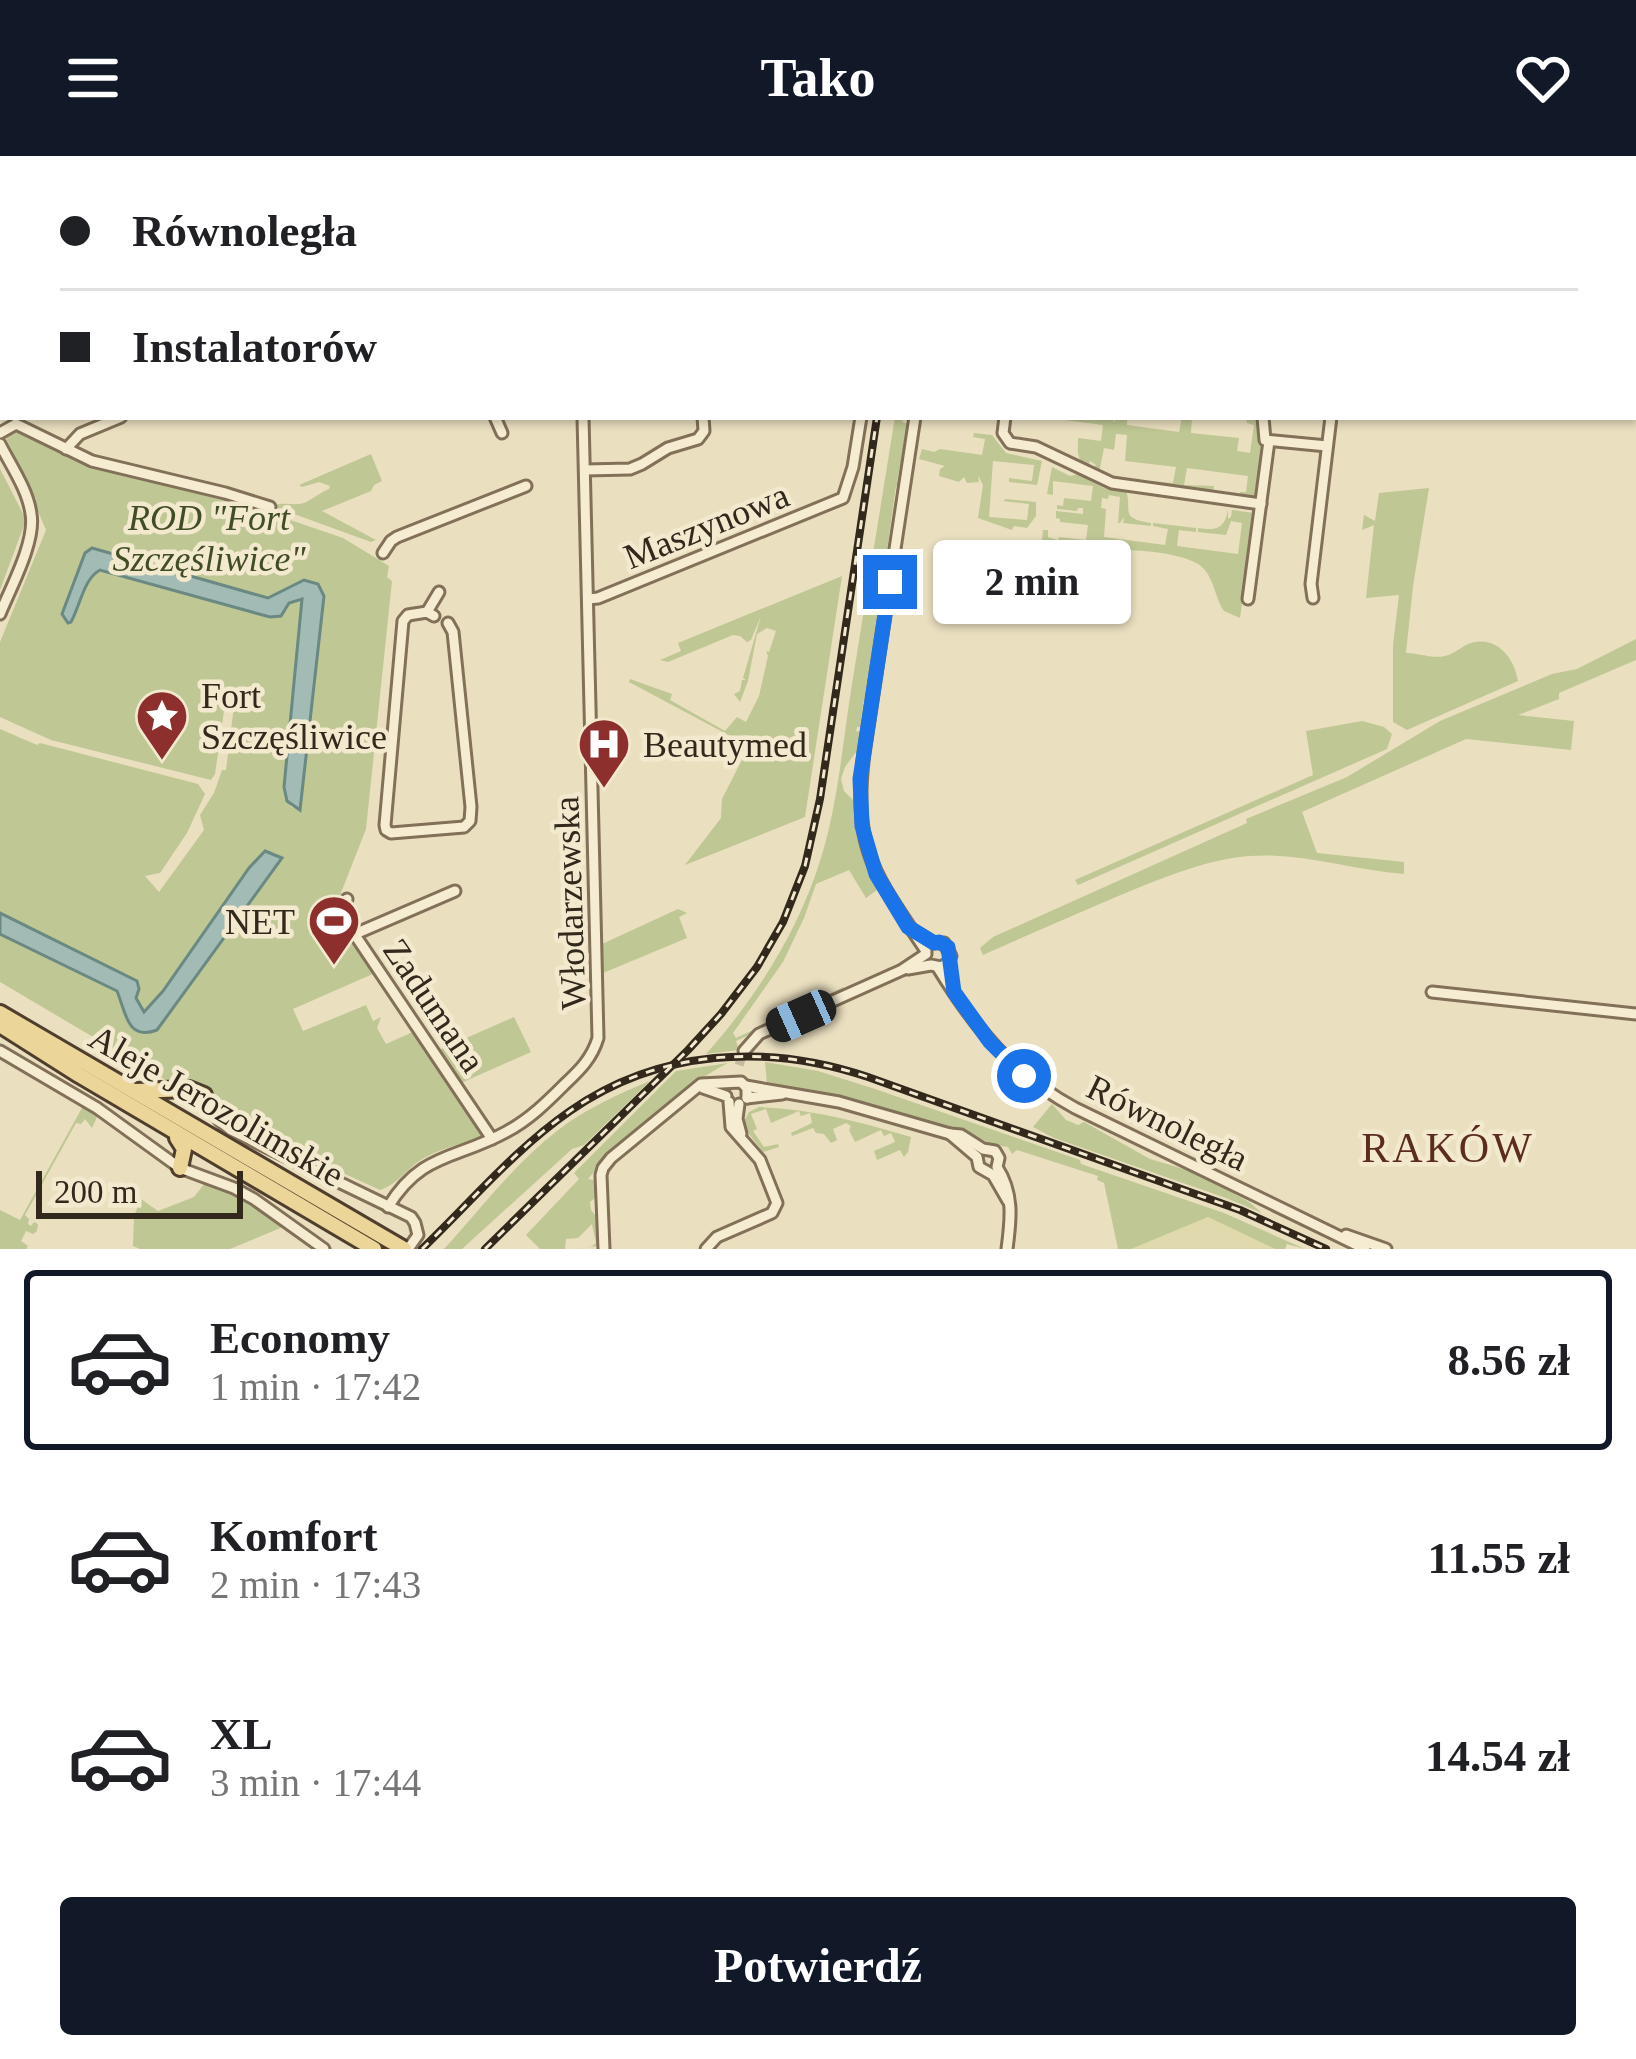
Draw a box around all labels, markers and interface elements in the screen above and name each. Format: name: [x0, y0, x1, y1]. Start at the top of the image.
icon: menu: [60, 45, 126, 111]
icon: heart: [1510, 45, 1576, 111]
text: Tako: [760, 48, 876, 108]
text: Równoległa: [132, 206, 357, 256]
text: Instalatorów: [132, 322, 377, 372]
street label: Maszynowa: [618, 475, 795, 577]
park label: ROD "Fort Szczęśliwice": [112, 498, 306, 579]
callout: 2 min: [932, 540, 1130, 624]
route end: [863, 555, 917, 609]
text: 2 min: [985, 560, 1079, 603]
place label: Fort Szczęśliwice: [201, 676, 387, 757]
place icon: Fort Szczęśliwice: [134, 688, 190, 762]
hospital icon: Beautymed: [576, 716, 632, 790]
place label: Beautymed: [643, 725, 807, 765]
street label: Włodarzewska: [546, 795, 594, 1011]
sports icon: NET: [306, 893, 362, 967]
place label: NET: [225, 902, 295, 942]
street label: Zadumana: [375, 931, 493, 1080]
car: [761, 985, 841, 1047]
street label: Aleje Jerozolimskie: [82, 1017, 351, 1195]
route start: [997, 1049, 1051, 1103]
street label: Równoległa: [1081, 1067, 1255, 1179]
district label: RAKÓW: [1361, 1125, 1535, 1171]
scale bar: [36, 1165, 243, 1218]
text: 200 m: [54, 1174, 137, 1210]
icon: car: [66, 1306, 174, 1414]
text: Economy: [210, 1313, 390, 1363]
text: 8.56 zł: [1448, 1335, 1570, 1385]
text: 1 min · 17:42: [210, 1365, 421, 1408]
icon: car: [66, 1504, 174, 1612]
text: Komfort: [210, 1511, 377, 1561]
text: 11.55 zł: [1428, 1533, 1570, 1583]
text: 2 min · 17:43: [210, 1563, 421, 1606]
icon: car: [66, 1702, 174, 1810]
text: XL: [210, 1709, 273, 1759]
text: 14.54 zł: [1425, 1731, 1570, 1781]
text: 3 min · 17:44: [210, 1761, 421, 1804]
button: Potwierdź: [60, 1897, 1576, 2035]

